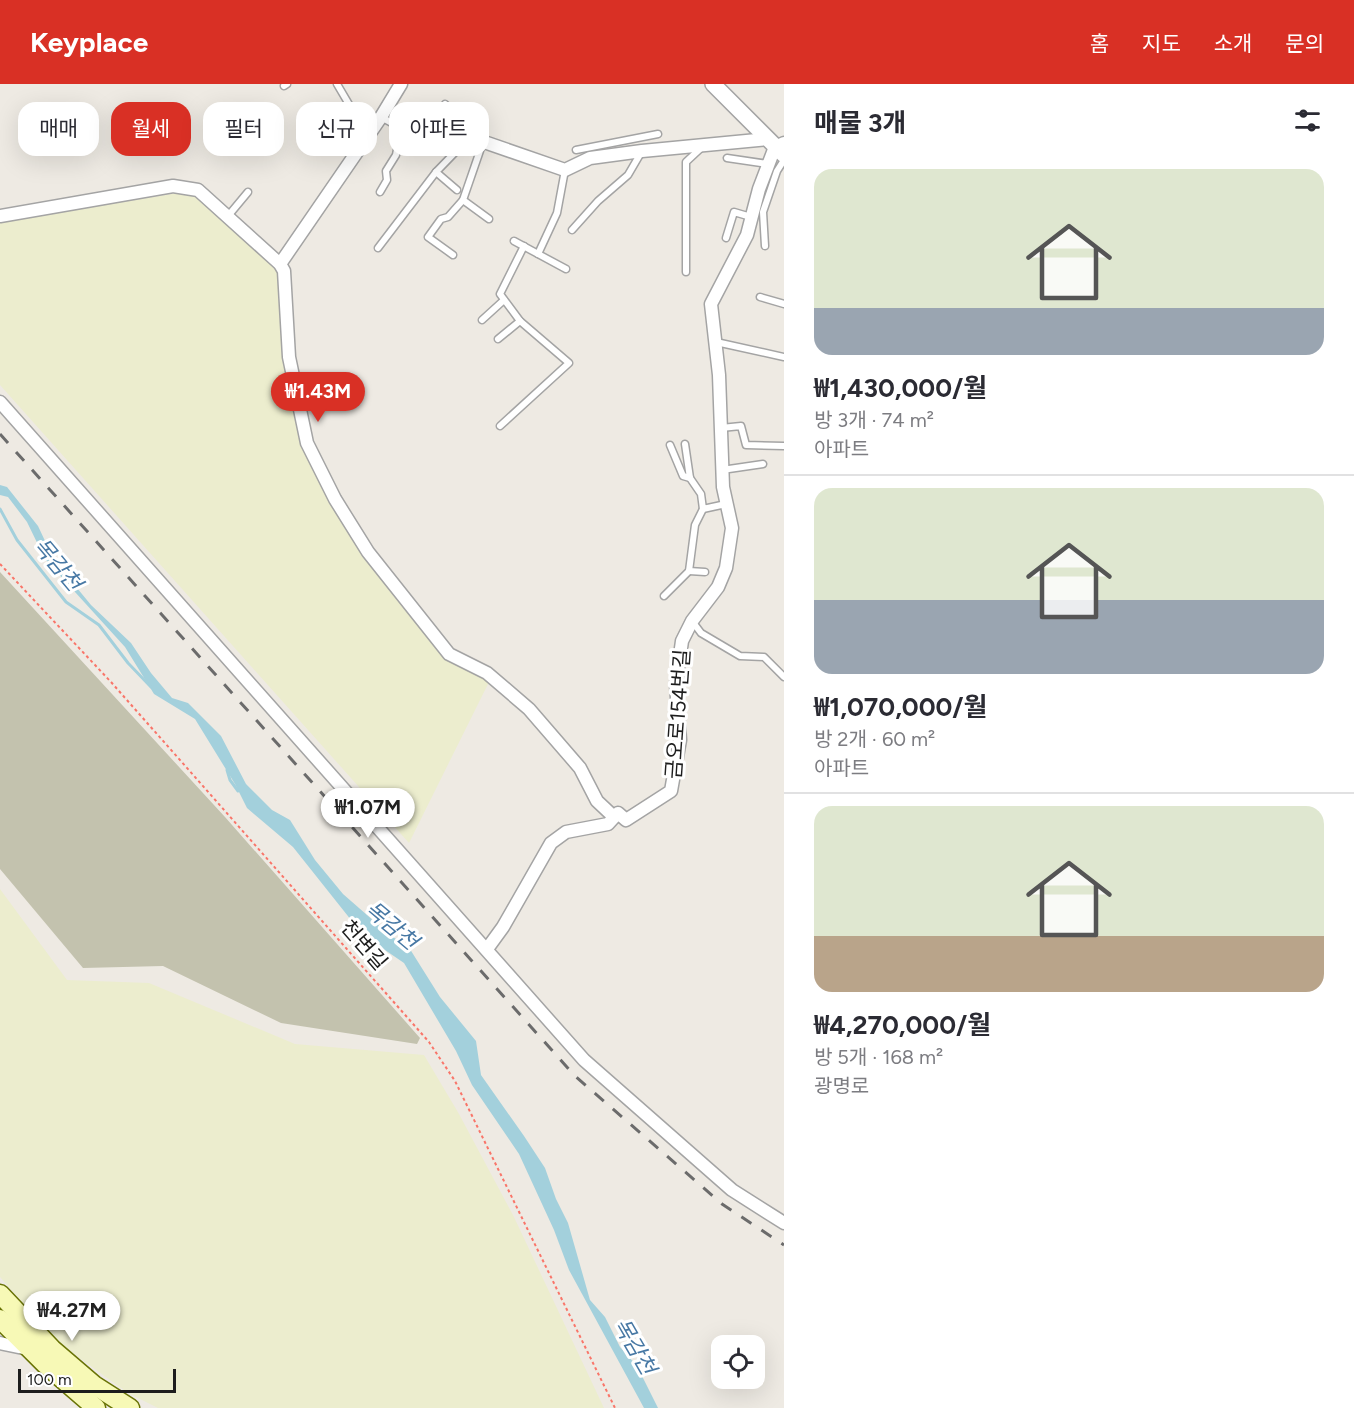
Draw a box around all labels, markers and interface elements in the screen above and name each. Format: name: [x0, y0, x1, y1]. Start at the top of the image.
text: Keyplace: [30, 25, 148, 59]
text: 홈: [1090, 31, 1109, 56]
text: 지도: [1142, 31, 1181, 56]
text: 소개: [1214, 31, 1252, 56]
text: 문의: [1285, 31, 1324, 56]
chip: 매매: [18, 102, 99, 156]
chip: 월세: [111, 102, 191, 156]
chip: 필터: [203, 102, 284, 156]
chip: 신규: [296, 102, 377, 156]
chip: 아파트: [389, 102, 489, 156]
icon: filters: [1291, 104, 1324, 137]
text: 매물 3개: [814, 107, 906, 139]
icon: home: [1015, 208, 1123, 316]
pin: ₩1.43M: [269, 372, 367, 423]
text: ₩1,430,000/월: [814, 372, 987, 404]
text: ₩1.43M: [285, 379, 351, 403]
text: 방 3개 · 74 m²: [814, 408, 934, 432]
text: 아파트: [814, 437, 869, 461]
icon: home: [1015, 527, 1123, 635]
water label: 목감천: [28, 532, 89, 598]
street label: 금오로154번길: [660, 648, 695, 780]
text: ₩1,070,000/월: [814, 691, 988, 723]
text: 방 2개 · 60 m²: [814, 727, 935, 751]
text: 아파트: [814, 756, 869, 780]
pin: ₩1.07M: [319, 788, 417, 839]
text: ₩1.07M: [335, 795, 401, 819]
icon: home: [1015, 845, 1123, 953]
water label: 목감천: [360, 896, 426, 957]
street label: 천변길: [336, 915, 393, 975]
text: ₩4,270,000/월: [814, 1009, 991, 1041]
text: 방 5개 · 168 m²: [814, 1045, 943, 1069]
text: 광명로: [814, 1074, 869, 1098]
pin: ₩4.27M: [23, 1291, 121, 1342]
text: ₩4.27M: [37, 1298, 107, 1322]
water label: 목감천: [608, 1313, 663, 1382]
map controls: [711, 1335, 765, 1389]
button: locate: [711, 1335, 765, 1389]
scale bar: [18, 1366, 176, 1394]
text: 100 m: [27, 1370, 72, 1389]

